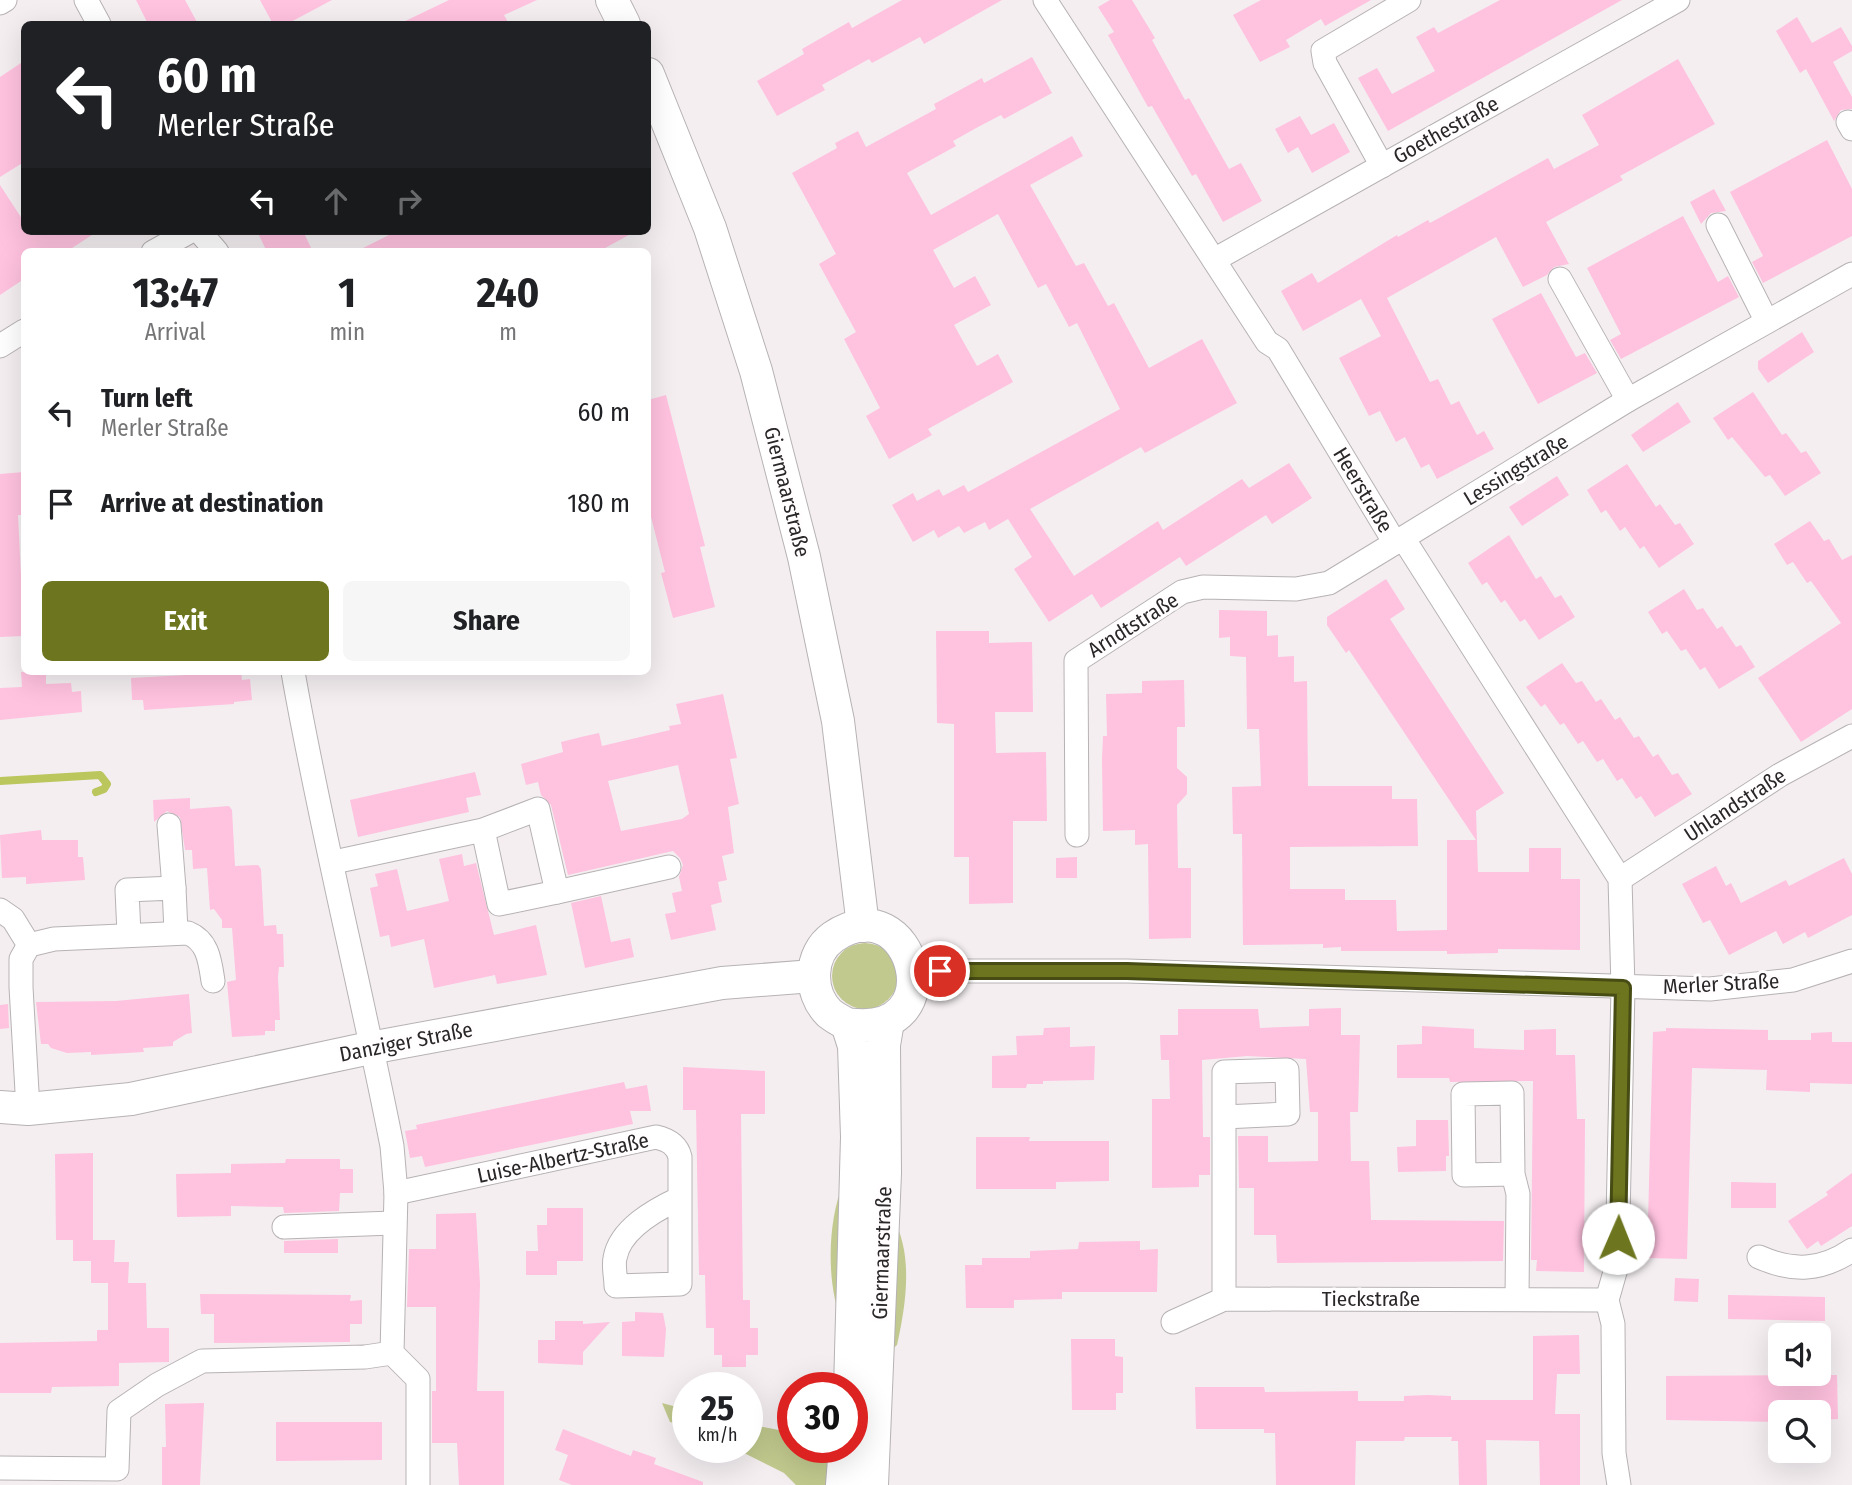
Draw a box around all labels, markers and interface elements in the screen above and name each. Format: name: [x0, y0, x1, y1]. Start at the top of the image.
text: 60 m: [157, 46, 257, 105]
icon: left: [42, 49, 133, 140]
street label: Goethestraße: [1389, 90, 1503, 170]
text: Merler Straße: [157, 106, 335, 144]
icon: left: [244, 182, 282, 220]
icon: ahead: [317, 182, 355, 220]
icon: right: [390, 182, 428, 220]
text: 13:47: [132, 268, 218, 318]
text: 1: [338, 268, 356, 318]
text: 240: [476, 268, 540, 318]
text: Arrival: [145, 318, 206, 346]
text: min: [329, 318, 365, 346]
text: m: [499, 318, 517, 346]
text: Turn left: [101, 383, 193, 414]
icon: left: [42, 394, 80, 432]
text: 60 m: [577, 397, 630, 428]
text: Merler Straße: [101, 414, 229, 442]
street label: Giermaarstraße: [758, 424, 816, 560]
street label: Lessingstraße: [1459, 429, 1573, 511]
street label: Heerstraße: [1327, 443, 1399, 537]
icon: arrive: [42, 485, 80, 523]
text: Arrive at destination: [101, 488, 324, 519]
text: 180 m: [567, 488, 630, 519]
button: Exit: [42, 581, 329, 661]
button: Share: [343, 581, 630, 661]
street label: Arndtstraße: [1083, 587, 1183, 663]
street label: Uhlandstraße: [1679, 763, 1791, 847]
pin: [910, 941, 970, 1001]
icon: arrive: [921, 952, 959, 990]
street label: Merler Straße: [1662, 968, 1780, 1000]
street label: Danziger Straße: [337, 1016, 475, 1068]
street label: Luise-Albertz-Straße: [475, 1127, 651, 1189]
street label: Giermaarstraße: [867, 1186, 897, 1320]
position arrow: [1581, 1201, 1655, 1275]
street label: Tieckstraße: [1322, 1286, 1420, 1312]
map controls: [1768, 1323, 1831, 1463]
button: sound: [1768, 1323, 1831, 1386]
speed limit sign: 30: [777, 1372, 868, 1463]
text: 25: [701, 1387, 734, 1429]
button: search: [1768, 1400, 1831, 1463]
text: km/h: [697, 1424, 738, 1446]

